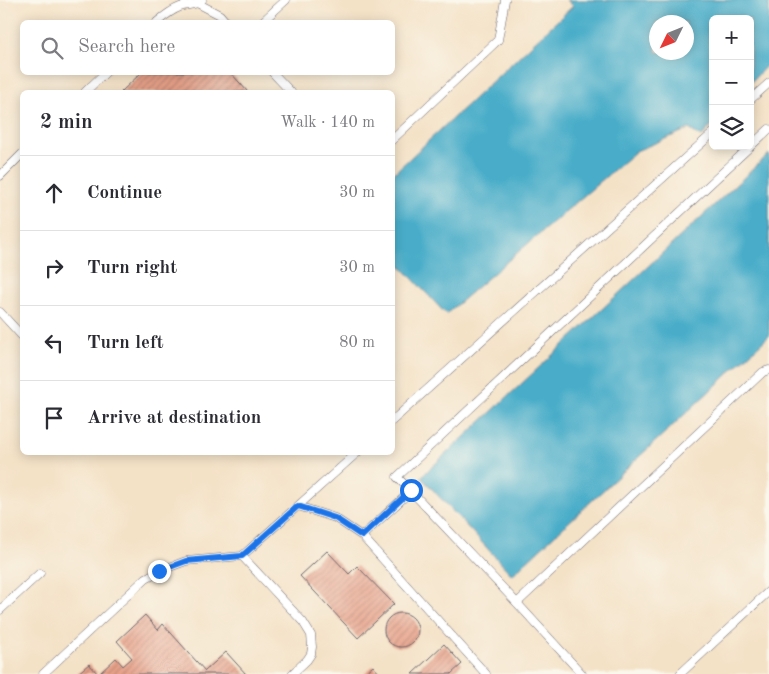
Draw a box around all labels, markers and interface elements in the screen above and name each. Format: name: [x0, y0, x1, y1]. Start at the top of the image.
north arrow: [649, 15, 694, 60]
map controls: [709, 15, 754, 150]
button: +: [709, 15, 754, 60]
search box: [20, 20, 395, 75]
icon: search: [38, 34, 66, 62]
text: Search here: [78, 38, 175, 57]
button: −: [709, 60, 754, 105]
button: layers: [709, 105, 754, 150]
text: 2 min: [40, 112, 93, 133]
text: Walk · 140 m: [280, 115, 375, 131]
icon: ahead: [40, 179, 68, 207]
text: Continue: [87, 184, 162, 203]
text: 30 m: [339, 185, 375, 201]
icon: right: [40, 254, 68, 282]
text: Turn right: [87, 259, 177, 278]
text: 30 m: [339, 260, 375, 276]
icon: left: [40, 329, 68, 357]
text: Turn left: [87, 334, 164, 353]
text: 80 m: [339, 335, 375, 351]
icon: arrive: [40, 404, 68, 432]
text: Arrive at destination: [87, 409, 261, 428]
route start: [400, 479, 423, 502]
route end: [148, 560, 171, 583]

